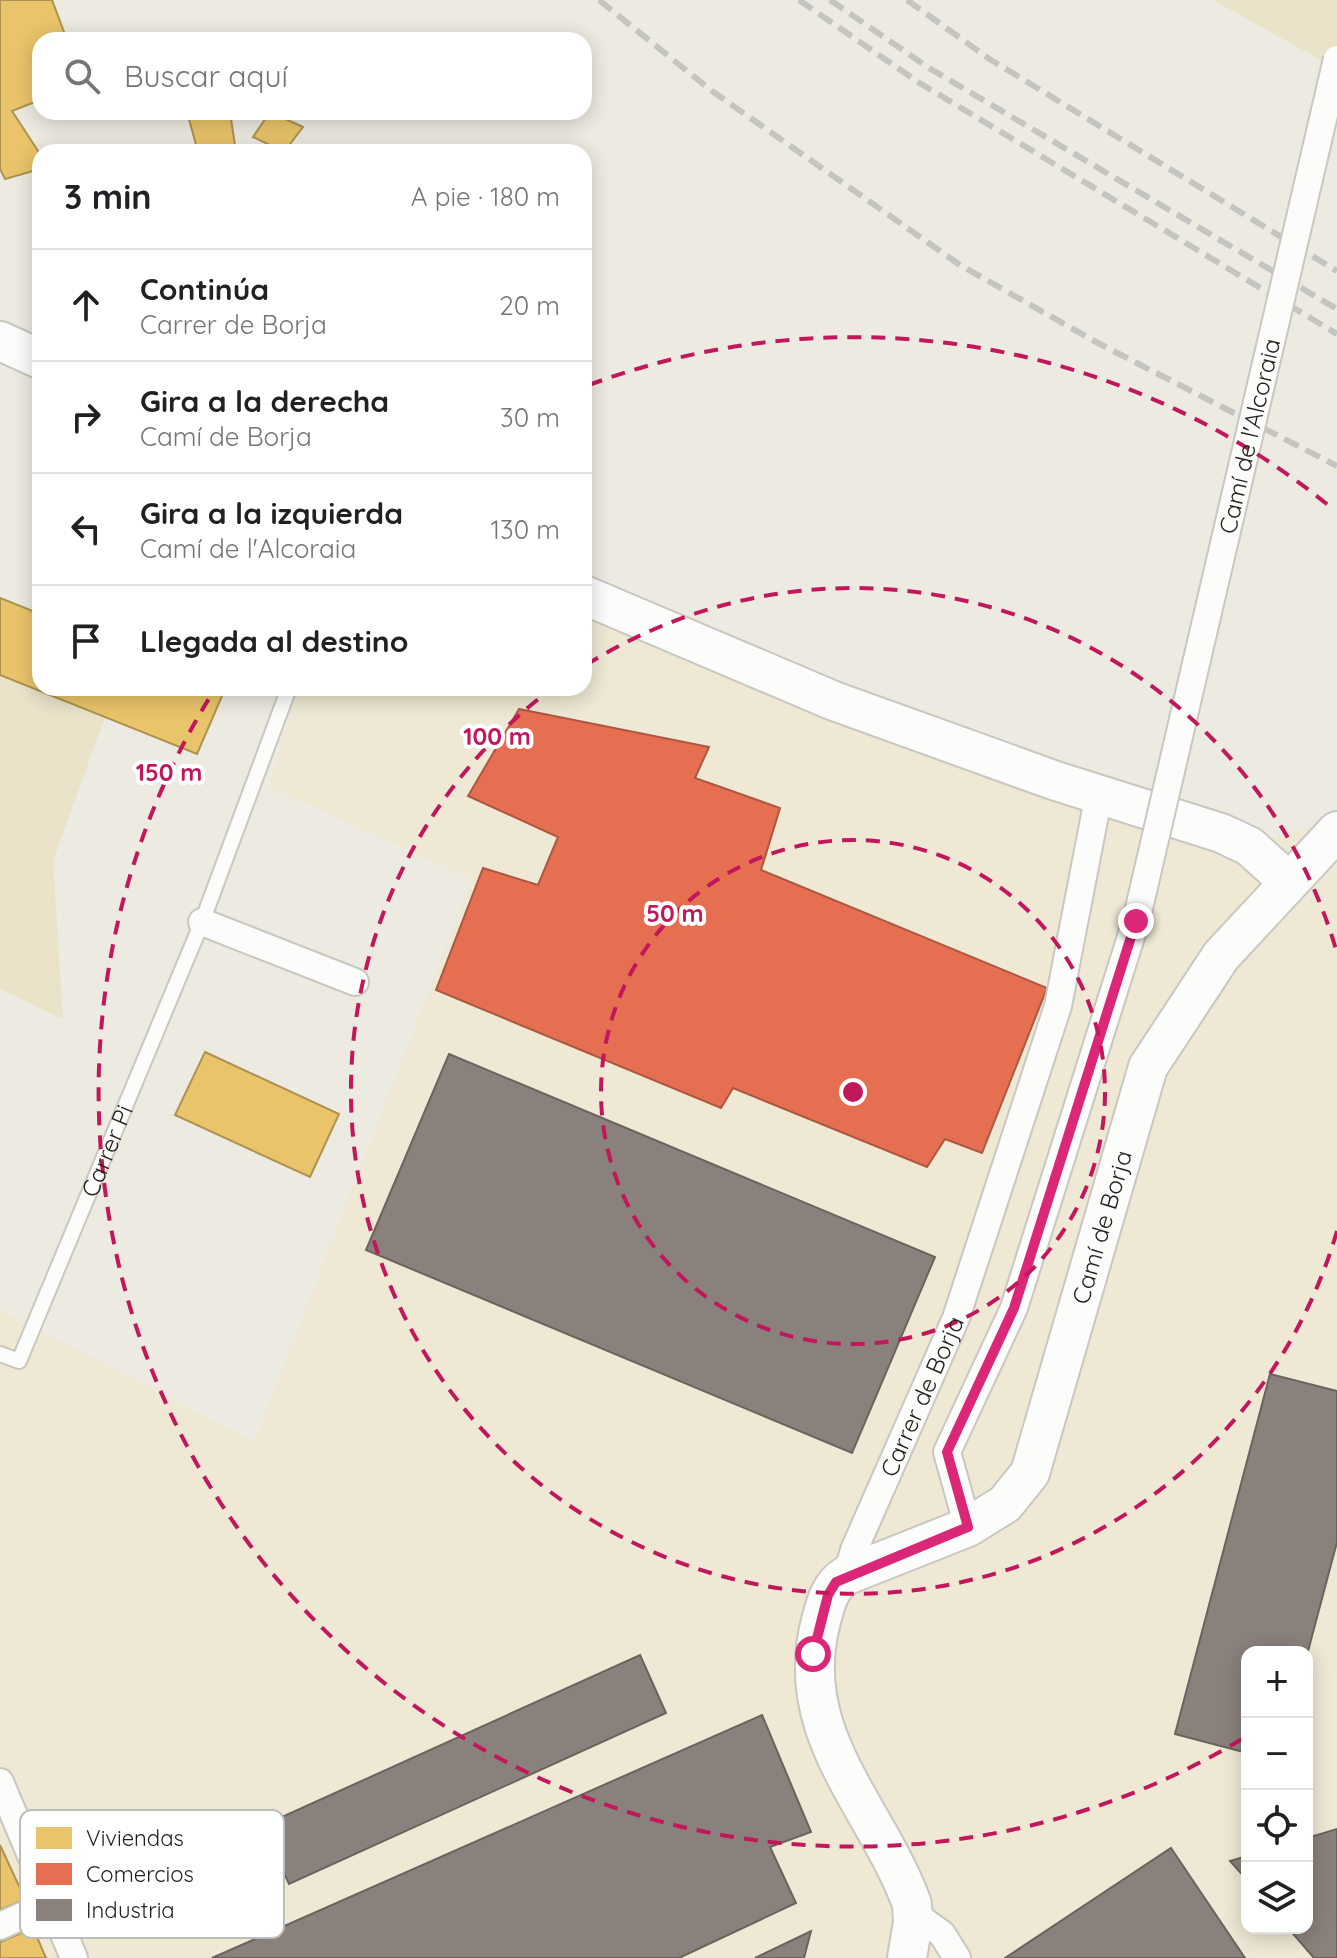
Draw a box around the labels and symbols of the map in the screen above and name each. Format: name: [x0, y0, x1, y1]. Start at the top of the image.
street label: Camí de l'Alcoraia: [1212, 335, 1286, 537]
text: 100 m: [463, 721, 531, 751]
text: 150 m: [136, 757, 202, 787]
text: 50 m: [646, 898, 704, 928]
route end: [1118, 903, 1154, 939]
centre of rings: [839, 1078, 867, 1106]
street label: Carrer Pi: [74, 1100, 139, 1201]
street label: Camí de Borja: [1065, 1147, 1138, 1307]
street label: Carrer de Borja: [873, 1311, 970, 1481]
route start: [795, 1636, 831, 1672]
legend: [20, 1810, 284, 1938]
text: Viviendas: [86, 1824, 184, 1852]
text: Comercios: [86, 1860, 194, 1888]
text: Industria: [86, 1896, 175, 1924]

